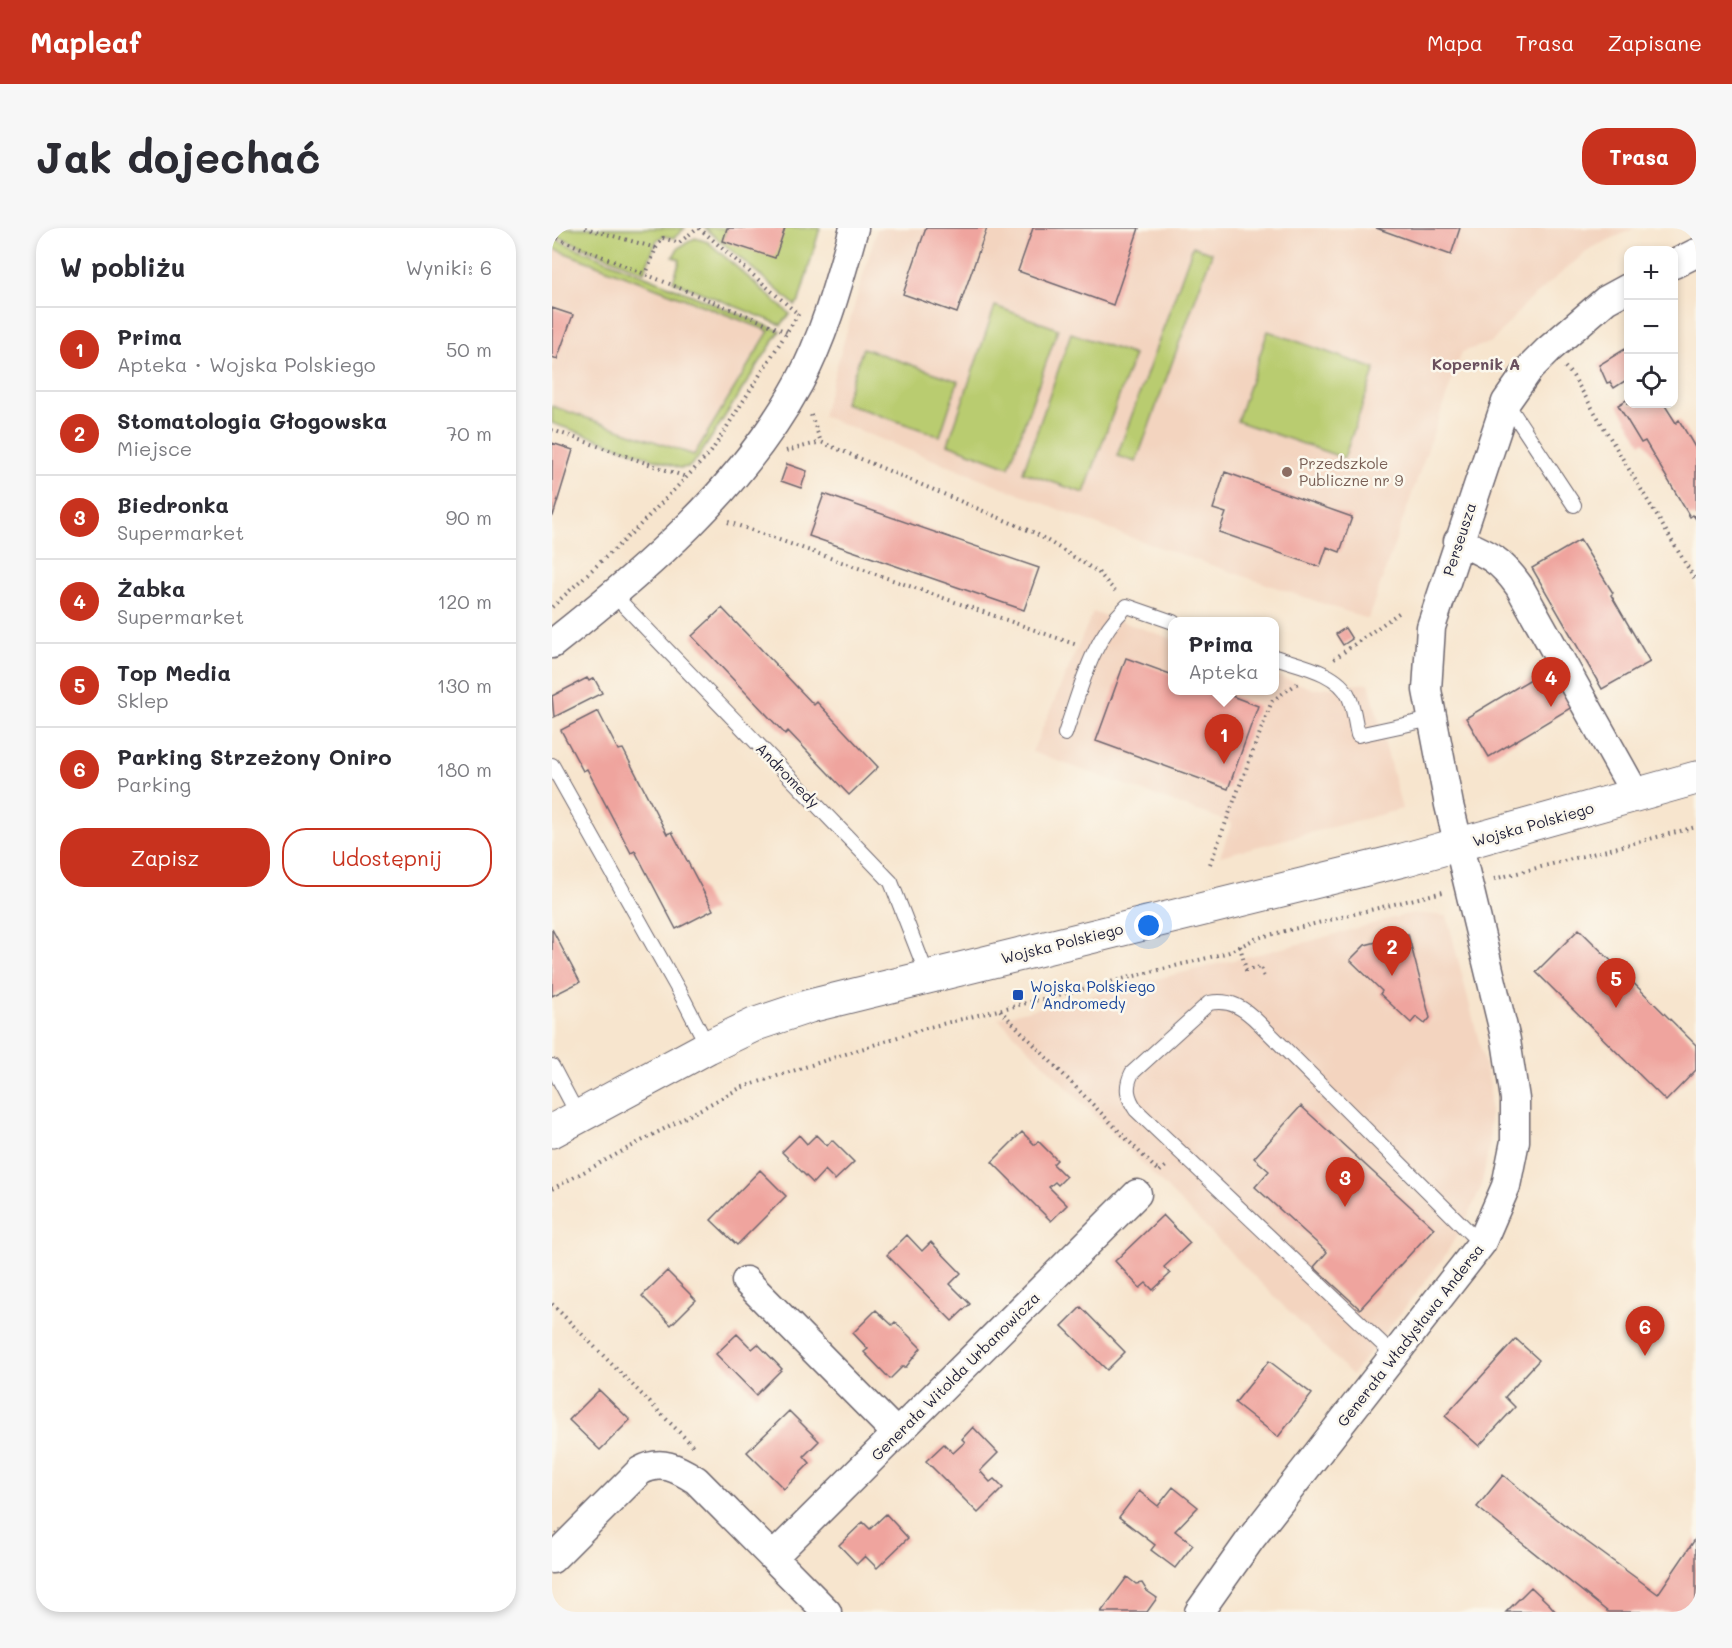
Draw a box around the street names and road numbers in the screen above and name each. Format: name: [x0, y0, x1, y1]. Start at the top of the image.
street label: Perseusza: [1438, 500, 1480, 578]
street label: Andromedy: [752, 738, 824, 812]
street label: Wojska Polskiego: [1470, 797, 1596, 851]
street label: Wojska Polskiego: [999, 918, 1125, 968]
street label: Generała Władysława Andersa: [1332, 1239, 1488, 1431]
street label: Generała Witolda Urbanowicza: [866, 1287, 1044, 1465]

